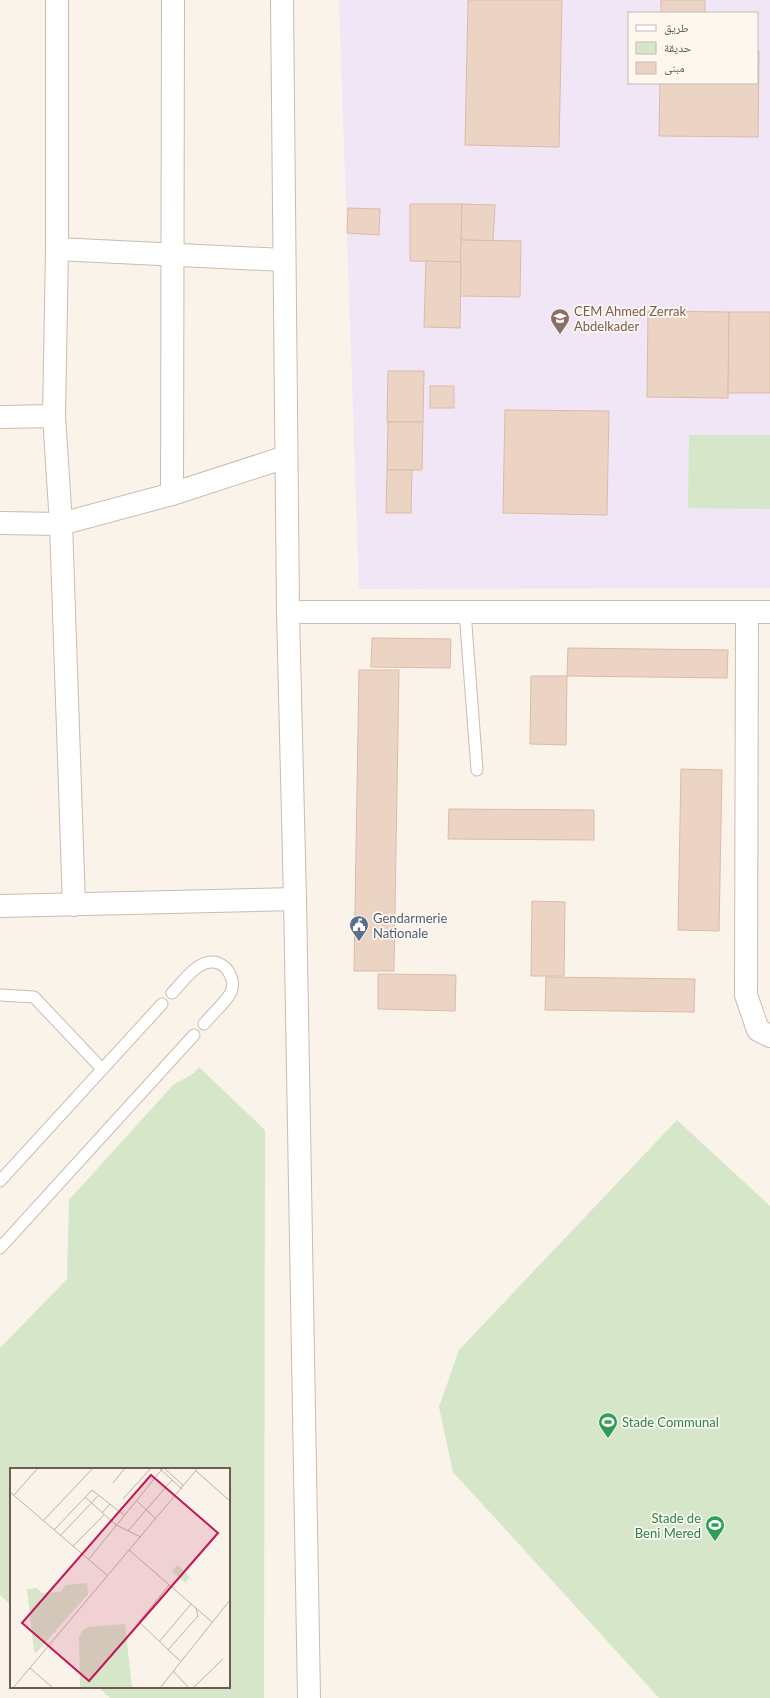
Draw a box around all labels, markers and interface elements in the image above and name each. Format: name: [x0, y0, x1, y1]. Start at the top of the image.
legend: [628, 12, 758, 84]
text: طريق: [664, 20, 689, 35]
text: حديقة: [664, 40, 692, 55]
text: مبنى: [664, 60, 685, 75]
place label: CEM Ahmed Zerrak Abdelkader: [574, 303, 687, 334]
school or university icon: CEM Ahmed Zerrak Abdelkader: [549, 307, 571, 335]
place label: Gendarmerie Nationale: [373, 910, 447, 941]
public building icon: Gendarmerie Nationale: [348, 914, 370, 942]
sports icon: Stade Communal: [597, 1411, 619, 1439]
place label: Stade Communal: [622, 1414, 719, 1430]
inset map: [10, 1468, 230, 1688]
place label: Stade de Beni Mered: [635, 1510, 701, 1541]
sports icon: Stade de Beni Mered: [704, 1514, 726, 1542]

